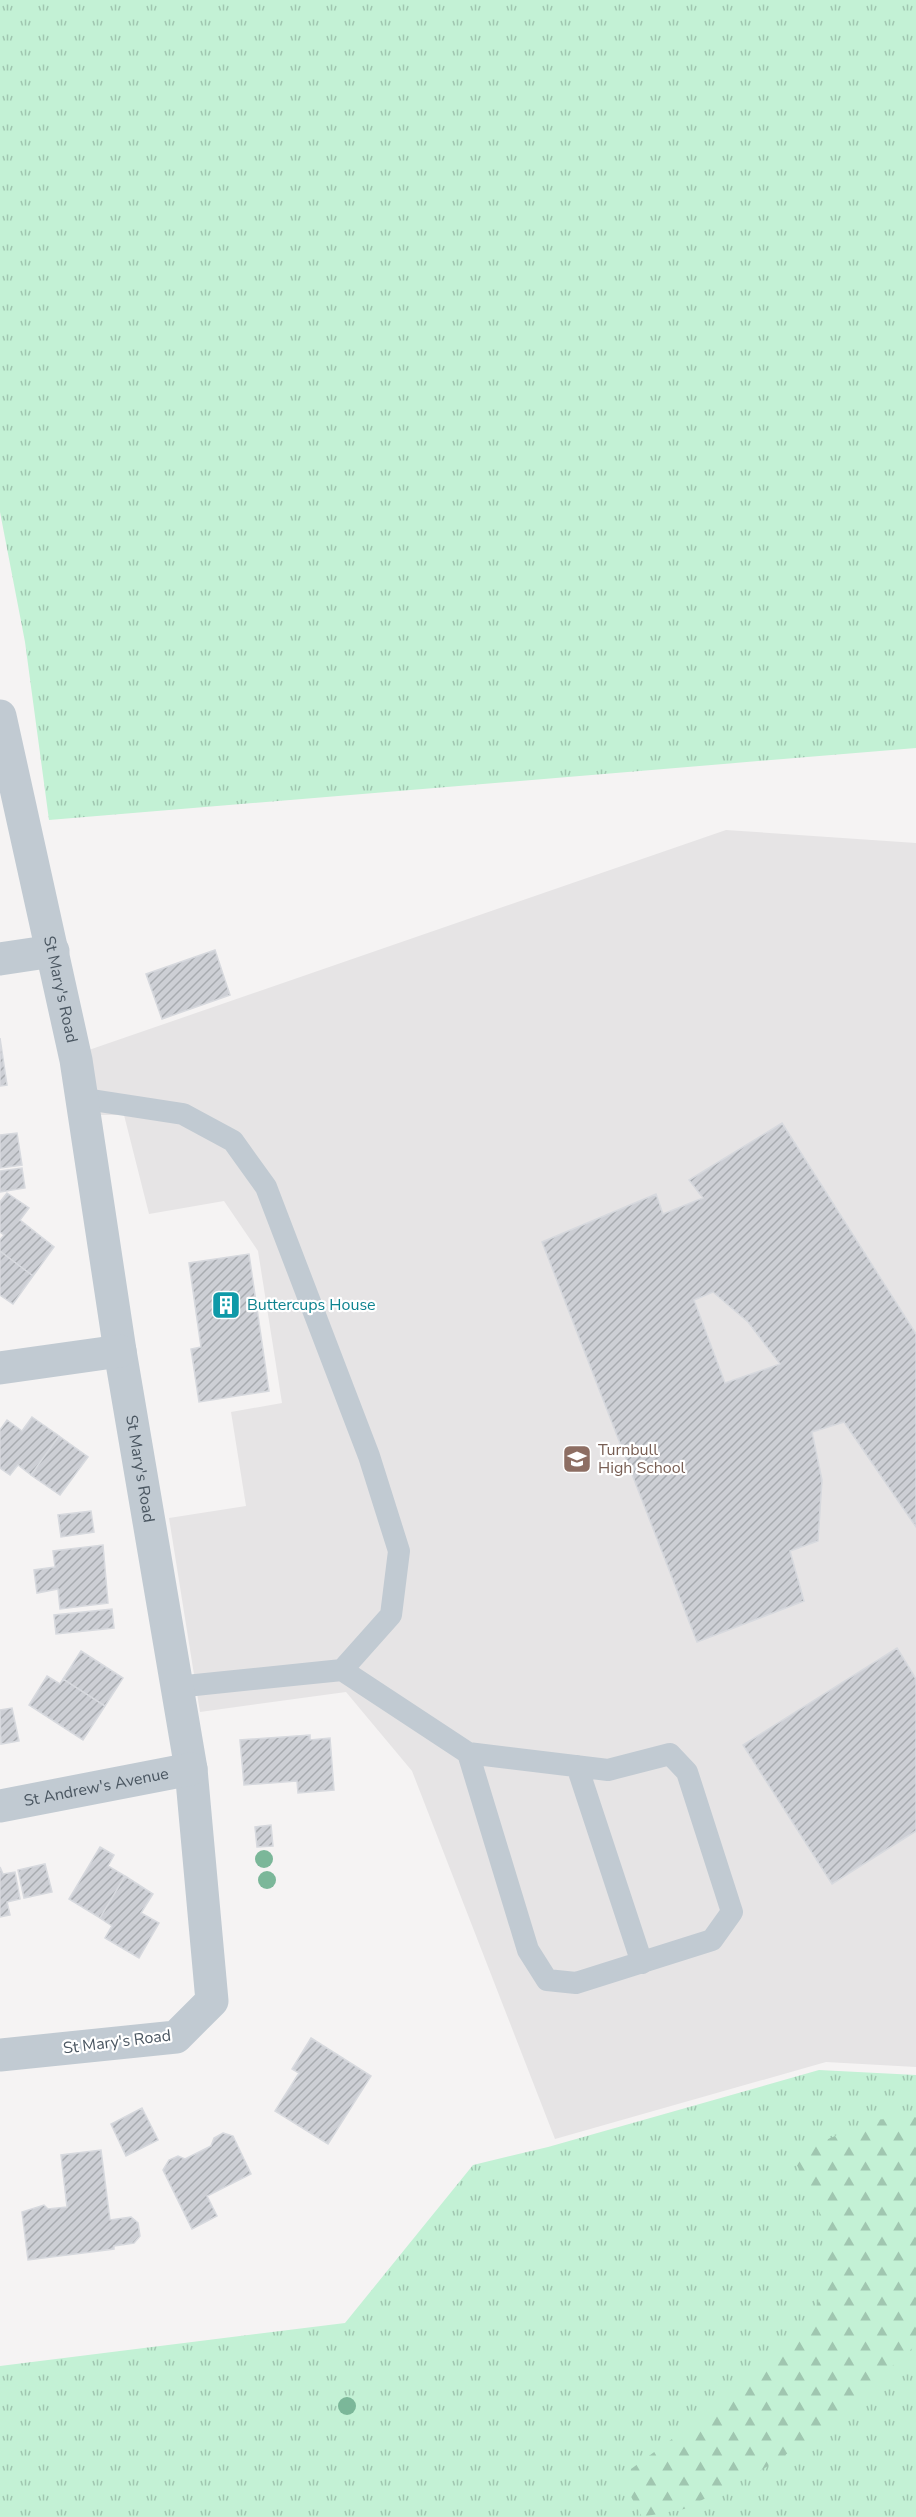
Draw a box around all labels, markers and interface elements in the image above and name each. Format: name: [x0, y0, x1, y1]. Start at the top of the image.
street label: St Mary's Road: [38, 934, 83, 1045]
building icon: Buttercups House: [210, 1289, 242, 1321]
place label: Buttercups House: [247, 1294, 376, 1316]
street label: St Mary's Road: [120, 1413, 160, 1524]
place label: Turnbull High School: [598, 1439, 686, 1479]
school or university icon: Turnbull High School: [561, 1443, 593, 1475]
street label: St Andrew's Avenue: [22, 1763, 170, 1812]
street label: St Mary's Road: [62, 2024, 172, 2060]

